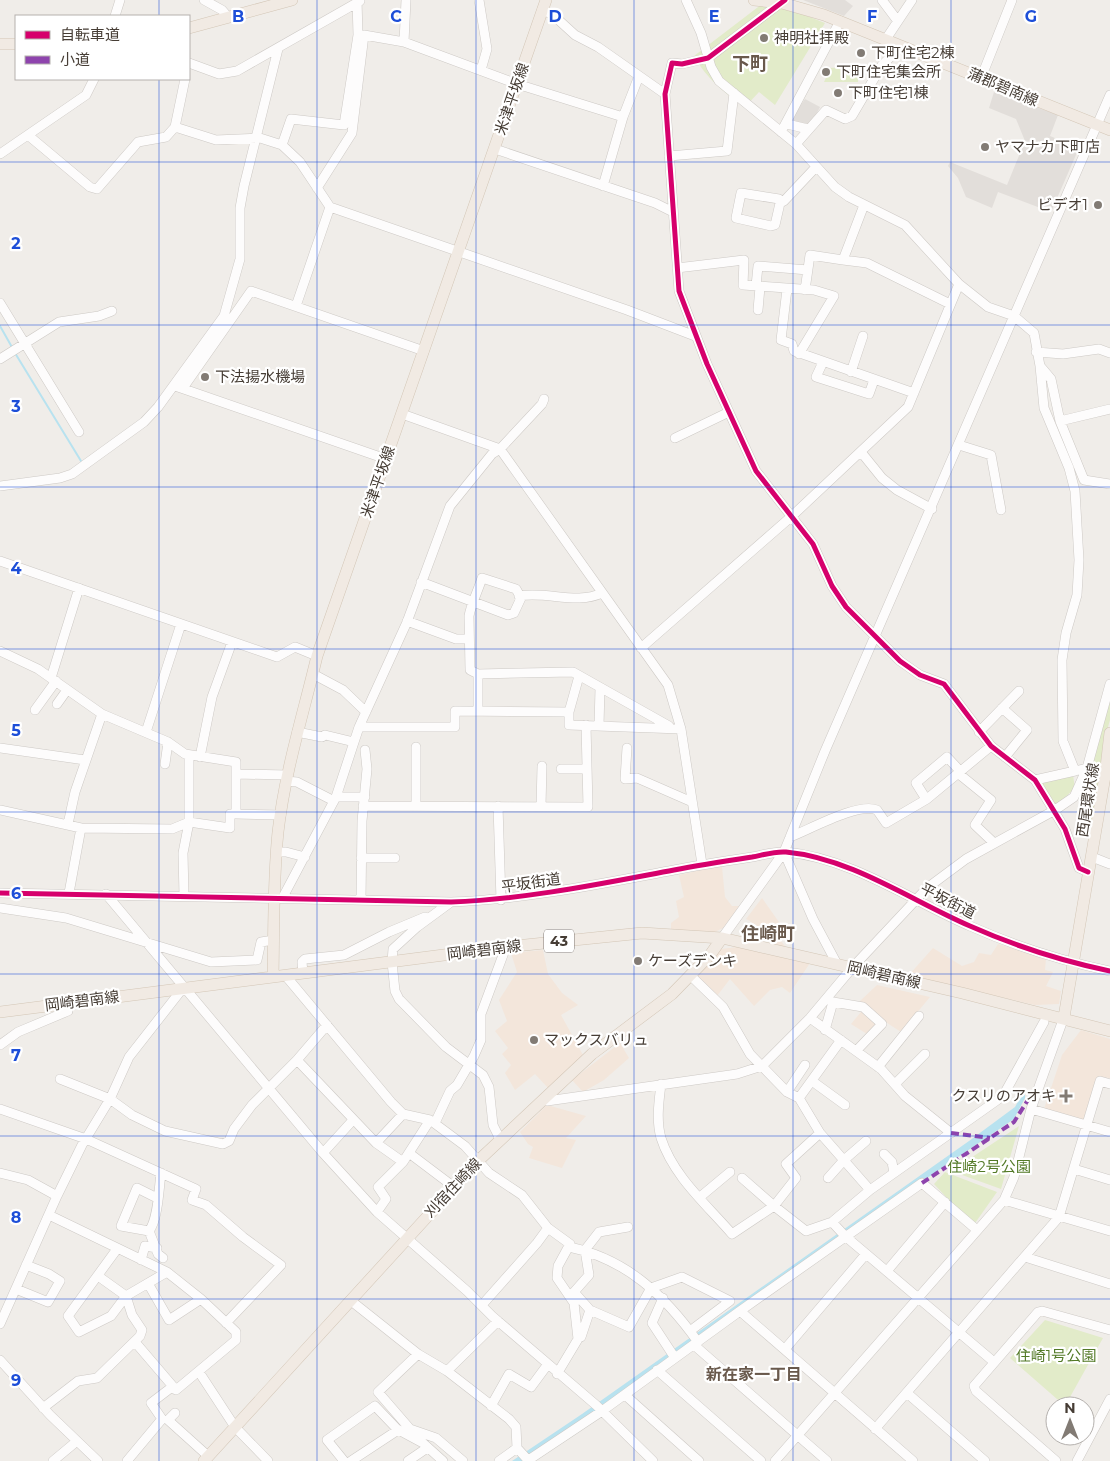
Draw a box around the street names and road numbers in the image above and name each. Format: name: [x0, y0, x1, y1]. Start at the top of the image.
street label: 米津平坂線: [490, 60, 533, 137]
street label: 蒲郡碧南線: [965, 63, 1041, 110]
street label: 米津平坂線: [356, 443, 399, 520]
street label: 西尾環状線: [1072, 761, 1103, 838]
street label: 平坂街道: [500, 869, 562, 896]
street label: 平坂街道: [917, 878, 979, 923]
road number: 43: [544, 929, 574, 952]
street label: 岡崎碧南線: [446, 936, 522, 964]
street label: 岡崎碧南線: [845, 957, 923, 992]
street label: 岡崎碧南線: [44, 987, 120, 1015]
street label: 刈宿住崎線: [420, 1154, 485, 1222]

